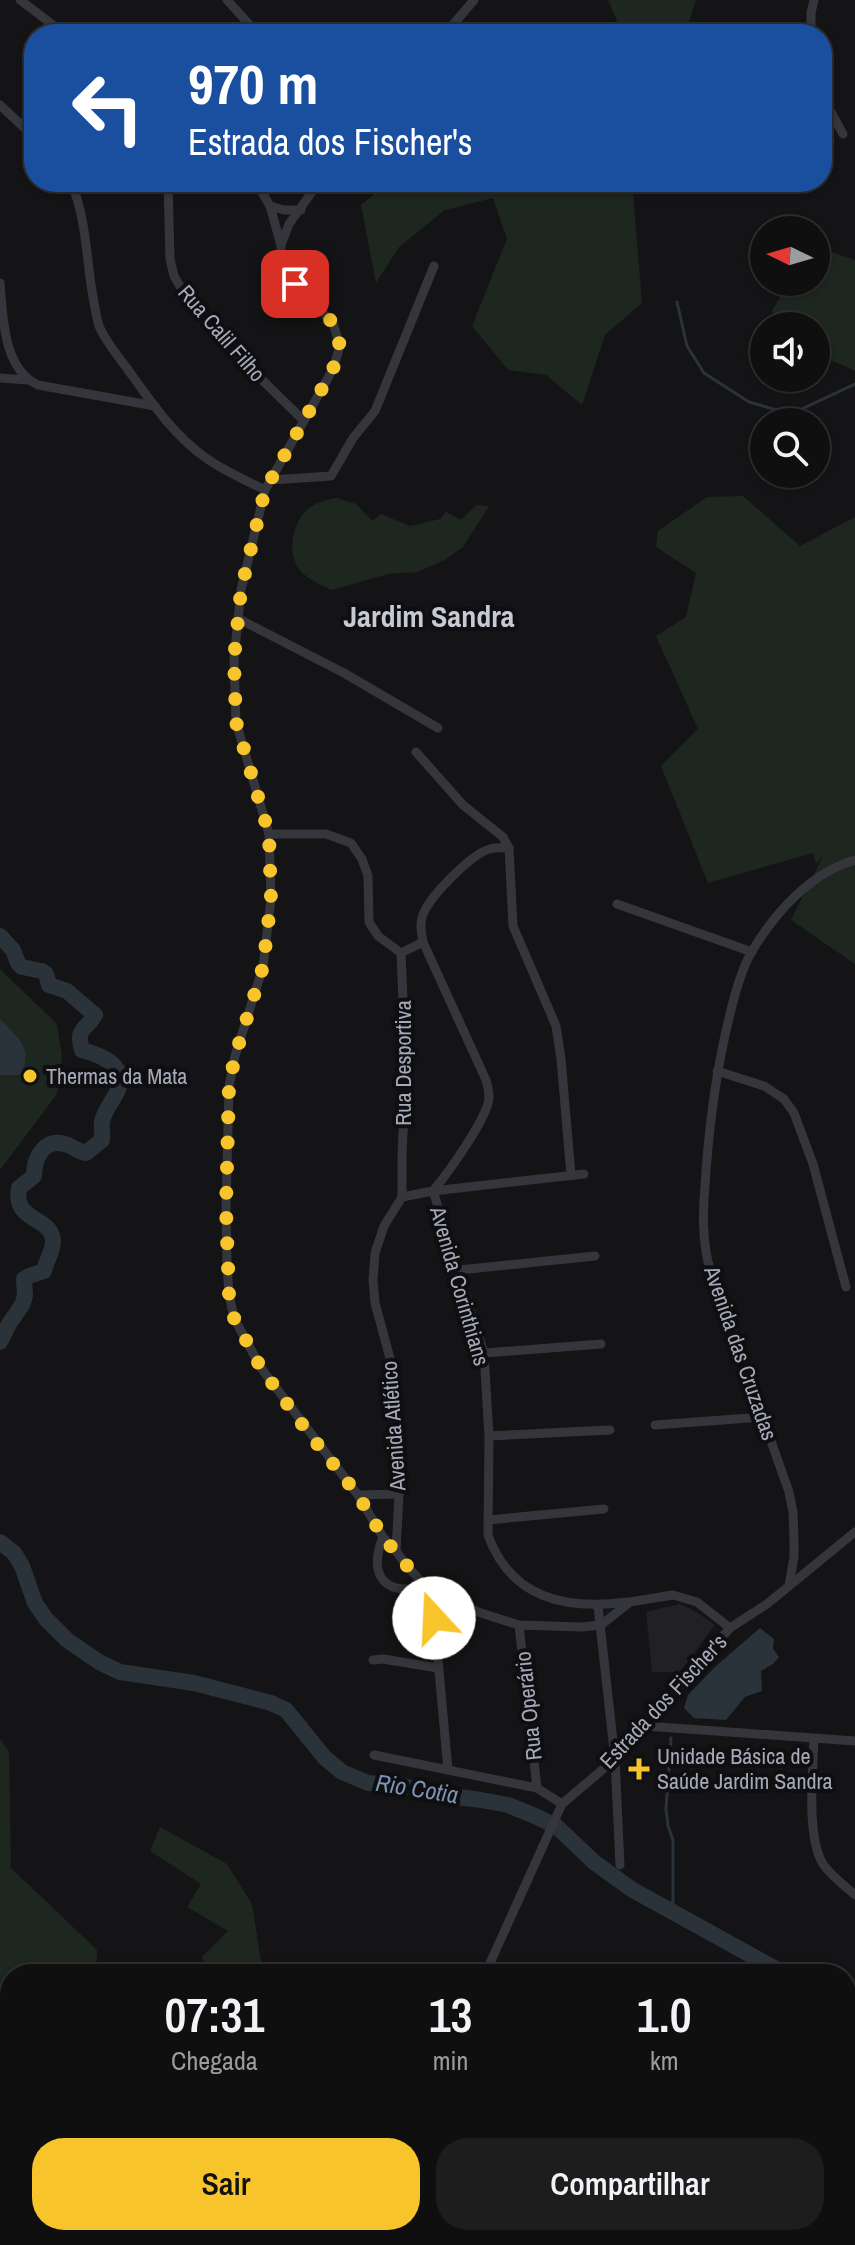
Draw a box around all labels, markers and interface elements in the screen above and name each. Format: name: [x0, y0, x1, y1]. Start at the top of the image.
text: 970 m: [188, 46, 318, 121]
icon: left: [56, 56, 160, 160]
text: Estrada dos Fischer's: [188, 118, 473, 166]
north arrow: [750, 216, 830, 296]
map controls: [750, 216, 830, 488]
pin: [261, 250, 329, 318]
icon: arrive: [273, 262, 317, 306]
street label: Rua Calil Filho: [172, 278, 272, 388]
button: sound: [750, 312, 830, 392]
button: search: [750, 408, 830, 488]
district label: Jardim Sandra: [344, 596, 515, 636]
street label: Rua Desportiva: [388, 1000, 418, 1126]
place label: Thermas da Mata: [46, 1061, 187, 1091]
marker: Thermas da Mata: [21, 1067, 39, 1085]
street label: Avenida Corinthians: [423, 1202, 497, 1369]
street label: Avenida das Cruzadas: [697, 1261, 785, 1444]
street label: Avenida Atlético: [373, 1360, 413, 1493]
position arrow: [392, 1576, 476, 1660]
street label: Estrada dos Fischer's: [593, 1627, 733, 1775]
street label: Rua Operário: [507, 1650, 549, 1762]
place label: Unidade Básica de Saúde Jardim Sandra: [657, 1741, 833, 1796]
marker: Unidade Básica de Saúde Jardim Sandra: [628, 1758, 650, 1780]
water label: Rio Cotia: [374, 1766, 461, 1810]
text: 07:31: [164, 1982, 264, 2047]
text: 13: [429, 1982, 472, 2047]
text: 1.0: [637, 1982, 692, 2047]
text: Chegada: [171, 2043, 258, 2078]
text: min: [433, 2043, 468, 2078]
text: km: [650, 2043, 678, 2078]
button: Sair: [32, 2138, 420, 2230]
button: Compartilhar: [436, 2138, 824, 2230]

